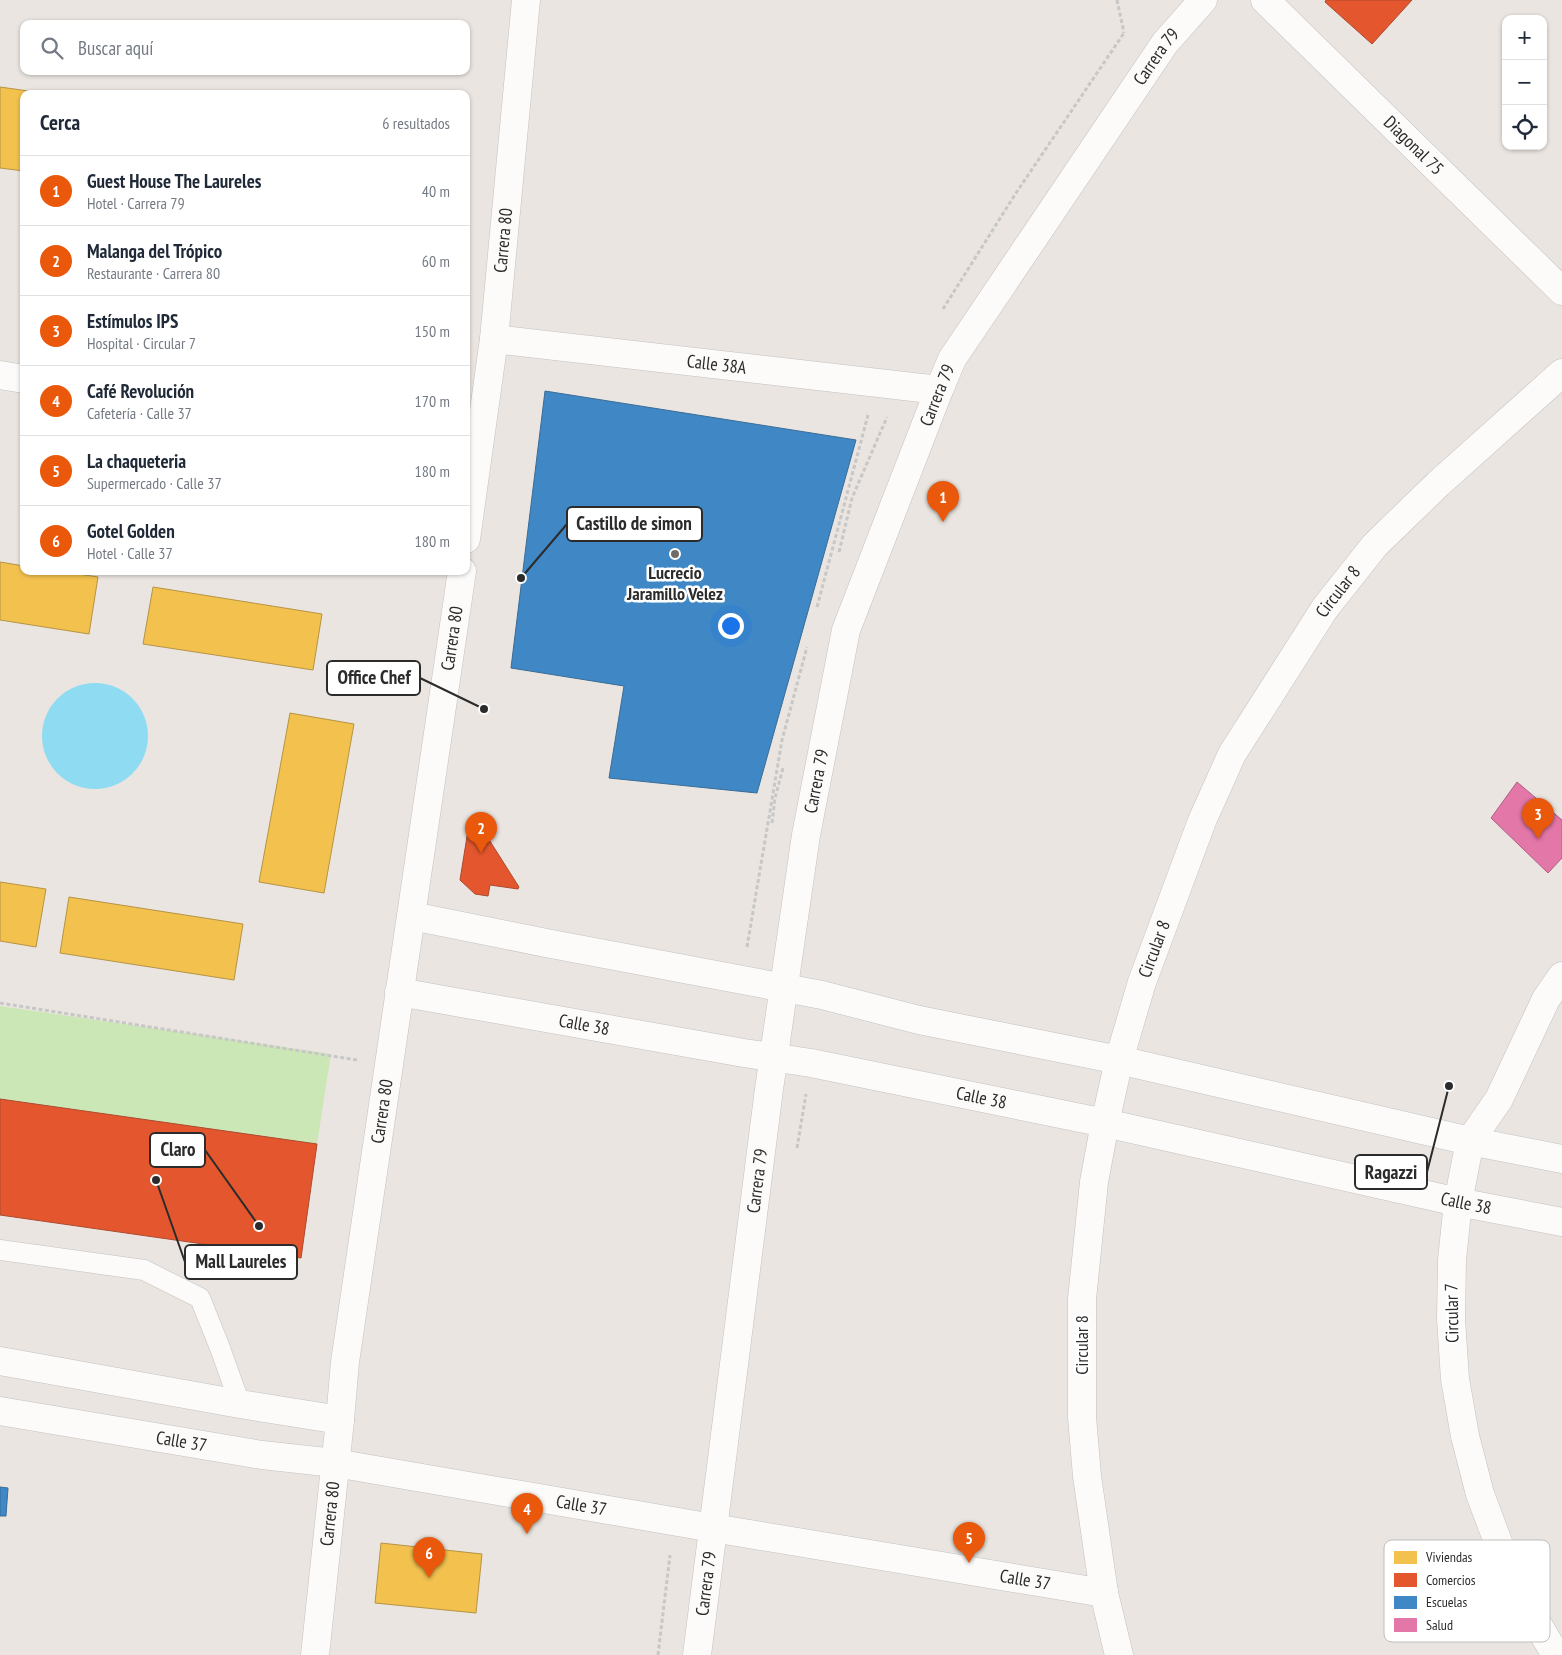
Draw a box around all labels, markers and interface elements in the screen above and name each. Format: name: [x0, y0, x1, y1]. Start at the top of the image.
map controls: [1502, 15, 1547, 150]
button: +: [1502, 15, 1547, 60]
search box: [20, 20, 470, 75]
street label: Carrera 79: [1128, 23, 1184, 89]
icon: search: [38, 34, 66, 62]
text: Buscar aquí: [78, 36, 153, 60]
button: −: [1502, 60, 1547, 105]
button: locate: [1502, 105, 1547, 150]
text: Cerca: [40, 109, 80, 136]
street label: Diagonal 75: [1379, 111, 1449, 180]
text: 6 resultados: [382, 113, 450, 133]
text: Guest House The Laureles: [87, 169, 261, 193]
text: 1: [52, 181, 60, 201]
text: 40 m: [422, 181, 450, 201]
text: Hotel · Carrera 79: [87, 193, 185, 213]
street label: Carrera 80: [488, 207, 517, 274]
text: Malanga del Trópico: [87, 239, 222, 263]
text: 2: [52, 251, 60, 271]
text: 60 m: [422, 251, 450, 271]
text: Restaurante · Carrera 80: [87, 263, 220, 283]
text: Estímulos IPS: [87, 309, 178, 333]
text: 3: [52, 321, 60, 341]
text: 150 m: [415, 321, 450, 341]
text: Hospital · Circular 7: [87, 333, 196, 353]
street label: Calle 38A: [686, 349, 748, 379]
street label: Carrera 79: [914, 361, 960, 429]
text: Café Revolución: [87, 379, 194, 403]
text: 4: [52, 391, 60, 411]
text: 170 m: [415, 391, 450, 411]
text: Cafetería · Calle 37: [87, 403, 192, 423]
text: La chaqueteria: [87, 449, 186, 473]
text: 5: [52, 461, 60, 481]
text: 180 m: [415, 461, 450, 481]
text: Supermercado · Calle 37: [87, 473, 222, 493]
pin: 1: [927, 481, 959, 522]
callout: Castillo de simon: [567, 507, 702, 541]
text: Castillo de simon: [576, 511, 692, 535]
text: Gotel Golden: [87, 519, 175, 543]
text: 6: [52, 531, 60, 551]
text: 180 m: [415, 531, 450, 551]
text: Hotel · Calle 37: [87, 543, 173, 563]
marker: Lucrecio Jaramillo Velez: [669, 548, 681, 560]
place label: Lucrecio Jaramillo Velez: [626, 561, 723, 605]
street label: Circular 8: [1310, 561, 1365, 621]
street label: Carrera 80: [435, 605, 468, 672]
your location: [718, 613, 744, 639]
callout: Office Chef: [327, 661, 420, 695]
text: Office Chef: [338, 665, 411, 689]
street label: Carrera 79: [799, 747, 833, 815]
pin: 3: [1522, 798, 1554, 839]
pin: 2: [465, 812, 497, 853]
street label: Circular 8: [1133, 917, 1175, 981]
street label: Calle 38: [557, 1008, 611, 1040]
street label: Carrera 80: [365, 1078, 398, 1145]
street label: Calle 38: [954, 1081, 1009, 1114]
callout: Claro: [150, 1133, 205, 1167]
text: Claro: [160, 1137, 196, 1161]
street label: Carrera 79: [741, 1147, 772, 1214]
callout: Ragazzi: [1355, 1155, 1427, 1189]
text: Ragazzi: [1365, 1160, 1417, 1184]
street label: Calle 38: [1439, 1186, 1493, 1219]
callout: Mall Laureles: [185, 1245, 297, 1279]
text: Mall Laureles: [195, 1249, 287, 1273]
street label: Circular 7: [1439, 1283, 1464, 1343]
street label: Circular 8: [1070, 1315, 1093, 1375]
street label: Calle 37: [154, 1425, 209, 1457]
street label: Carrera 80: [315, 1480, 344, 1547]
street label: Calle 37: [554, 1489, 609, 1521]
pin: 4: [511, 1493, 543, 1534]
pin: 5: [953, 1522, 985, 1563]
pin: 6: [413, 1537, 445, 1578]
legend: [1384, 1540, 1550, 1642]
text: Viviendas: [1425, 1548, 1473, 1566]
street label: Carrera 79: [690, 1550, 721, 1617]
street label: Calle 37: [998, 1564, 1052, 1595]
text: Comercios: [1426, 1571, 1476, 1589]
text: Escuelas: [1426, 1593, 1467, 1611]
text: Salud: [1426, 1616, 1453, 1634]

